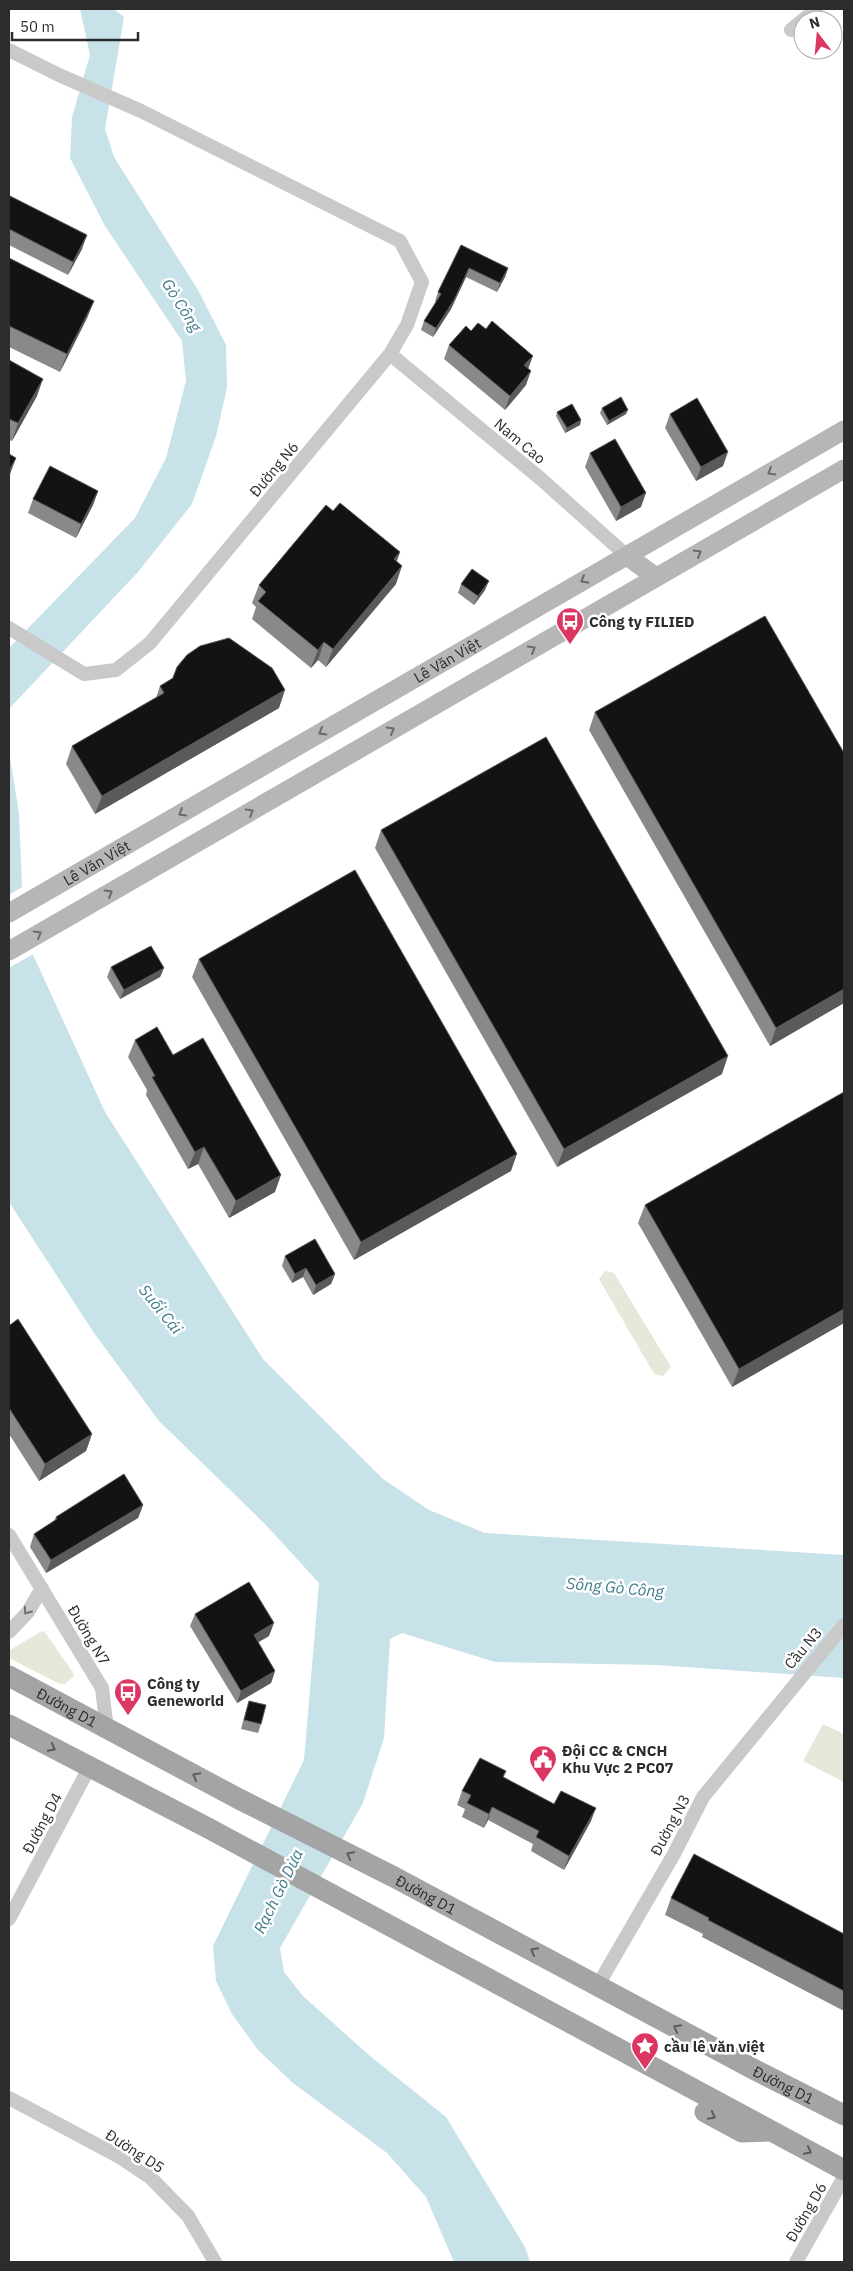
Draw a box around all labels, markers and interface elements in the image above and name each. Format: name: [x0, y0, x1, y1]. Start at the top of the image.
scale bar: [12, 10, 139, 42]
north arrow: [793, 10, 843, 60]
text: N: [807, 12, 822, 33]
text: 50 m: [20, 17, 55, 36]
water label: Gò Công: [158, 275, 207, 336]
street label: Nam Cao: [491, 414, 549, 468]
street label: Đường N6: [245, 437, 303, 501]
one-way arrow: [768, 466, 777, 476]
one-way arrow: [693, 549, 702, 559]
one-way arrow: [581, 574, 590, 584]
bus stop icon: Công ty FILIED: [555, 606, 585, 645]
place label: Công ty FILIED: [589, 612, 695, 631]
street label: Lê Văn Việt: [410, 633, 484, 686]
one-way arrow: [526, 645, 535, 655]
one-way arrow: [319, 725, 328, 735]
one-way arrow: [385, 727, 394, 737]
one-way arrow: [178, 806, 187, 816]
one-way arrow: [245, 808, 254, 818]
street label: Lê Văn Việt: [59, 836, 133, 889]
one-way arrow: [104, 889, 113, 899]
one-way arrow: [33, 930, 42, 940]
water label: Suối Cái: [135, 1280, 188, 1338]
water label: Sông Gò Công: [565, 1573, 665, 1601]
street label: Đường N7: [64, 1602, 114, 1668]
one-way arrow: [24, 1605, 33, 1615]
street label: Cầu N3: [780, 1623, 826, 1673]
place label: Công ty Geneworld: [147, 1674, 224, 1710]
bus stop icon: Công ty Geneworld: [113, 1677, 143, 1716]
street label: Đường D1: [34, 1683, 101, 1731]
place label: Đội CC & CNCH Khu Vực 2 PC07: [562, 1741, 674, 1777]
one-way arrow: [46, 1742, 55, 1752]
public building icon: Đội CC & CNCH Khu Vực 2 PC07: [528, 1744, 558, 1783]
one-way arrow: [192, 1772, 201, 1782]
street label: Đường D4: [18, 1789, 66, 1857]
street label: Đường N3: [646, 1791, 694, 1859]
water label: Rạch Gò Dừa: [249, 1846, 307, 1936]
one-way arrow: [347, 1851, 356, 1861]
street label: Đường D1: [393, 1870, 460, 1918]
one-way arrow: [530, 1947, 539, 1957]
one-way arrow: [673, 2024, 682, 2034]
place icon: cầu lê văn việt: [630, 2031, 660, 2070]
place label: cầu lê văn việt: [664, 2037, 765, 2056]
street label: Đường D1: [750, 2061, 818, 2108]
one-way arrow: [707, 2110, 716, 2120]
street label: Đường D5: [102, 2125, 168, 2177]
one-way arrow: [803, 2144, 812, 2154]
street label: Đường D6: [781, 2179, 831, 2245]

